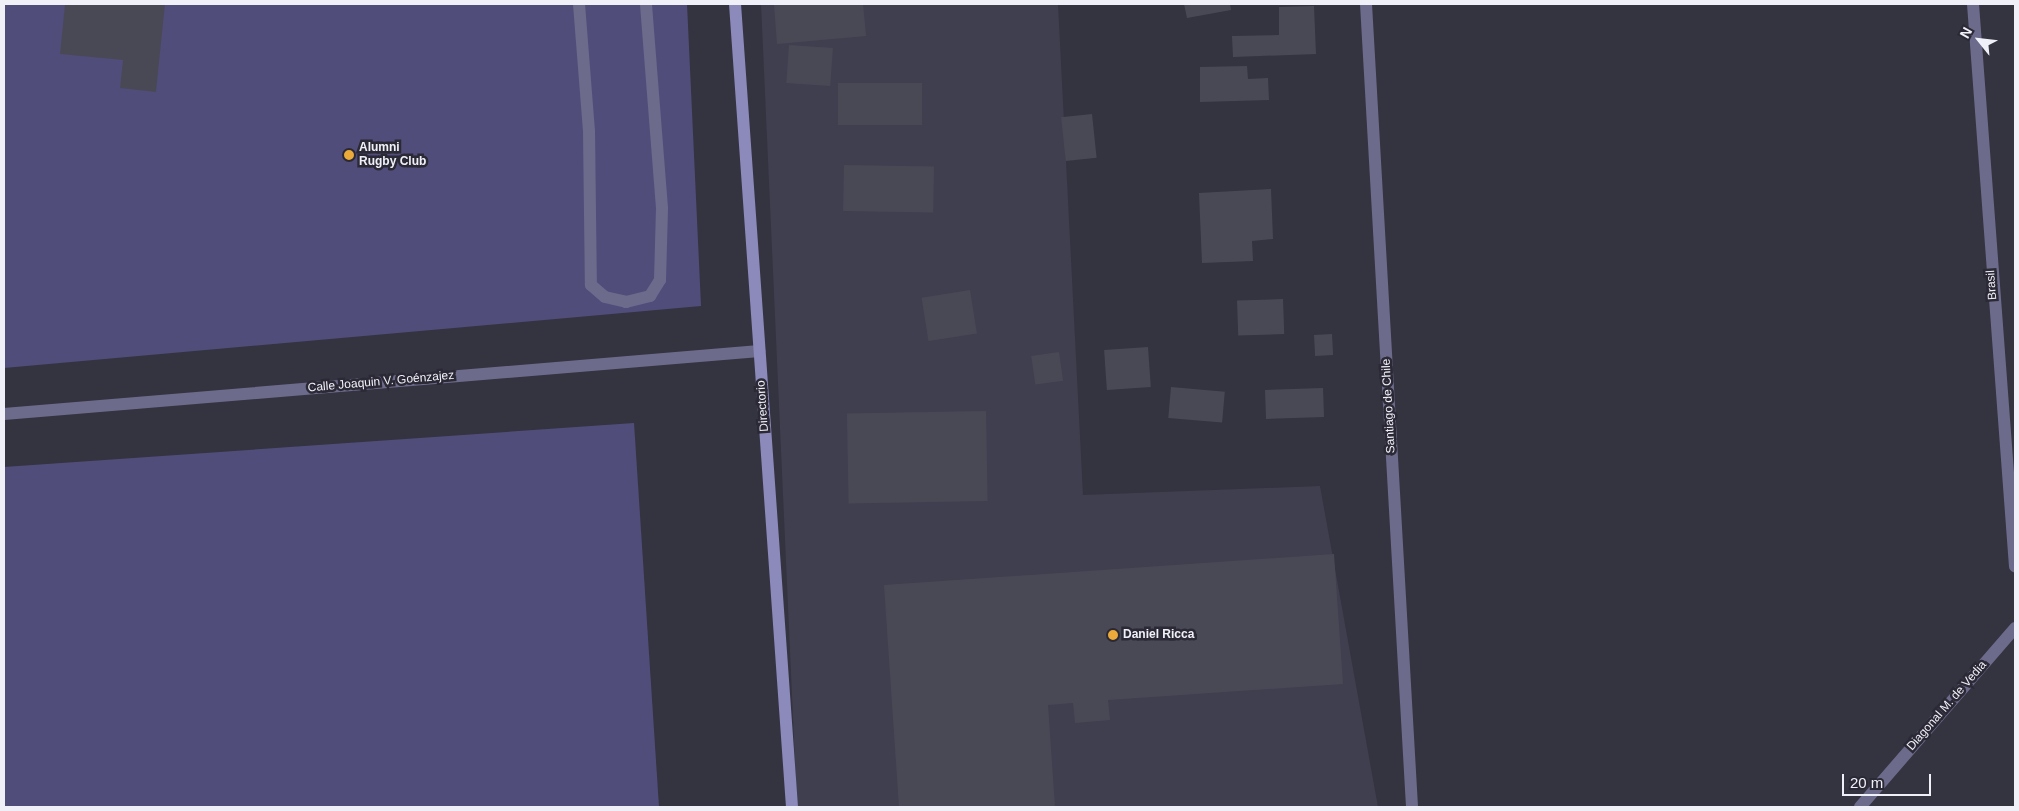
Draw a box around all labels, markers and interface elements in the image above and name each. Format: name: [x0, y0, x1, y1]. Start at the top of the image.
north arrow: [1954, 15, 2004, 65]
text: N: [1956, 24, 1975, 41]
place label: Alumni Rugby Club: [359, 141, 426, 169]
marker: Alumni Rugby Club: [343, 149, 355, 161]
street label: Brasil: [1984, 270, 2000, 300]
street label: Santiago de Chile: [1379, 358, 1399, 454]
street label: Calle Joaquin V. Goénzajez: [307, 368, 455, 396]
street label: Directorio: [754, 380, 772, 432]
place label: Daniel Ricca: [1123, 628, 1194, 642]
marker: Daniel Ricca: [1107, 629, 1119, 641]
street label: Diagonal M. de Vedia: [1904, 658, 1990, 754]
scale bar: [1844, 764, 1933, 796]
text: 20 m: [1850, 774, 1883, 791]

